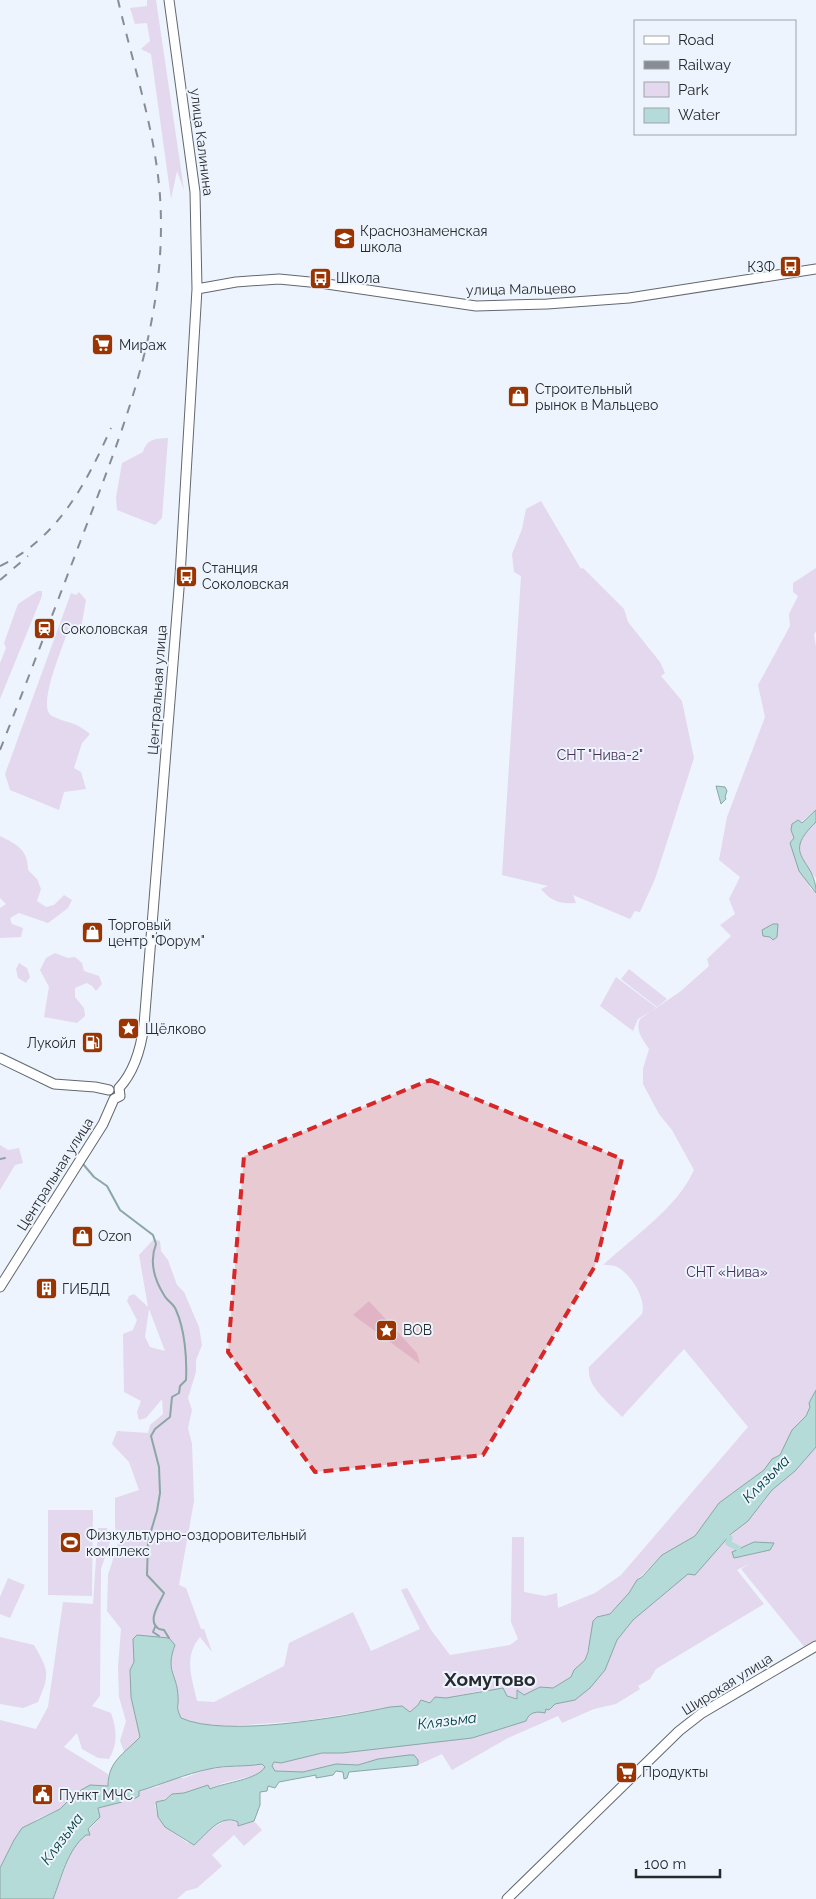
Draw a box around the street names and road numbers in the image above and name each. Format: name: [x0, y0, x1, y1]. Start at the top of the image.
street label: улица Калинина: [187, 87, 217, 197]
street label: улица Мальцево: [466, 280, 576, 298]
street label: Центральная улица: [144, 624, 170, 756]
street label: Центральная улица: [14, 1115, 96, 1233]
street label: Широкая улица: [679, 1650, 775, 1718]

